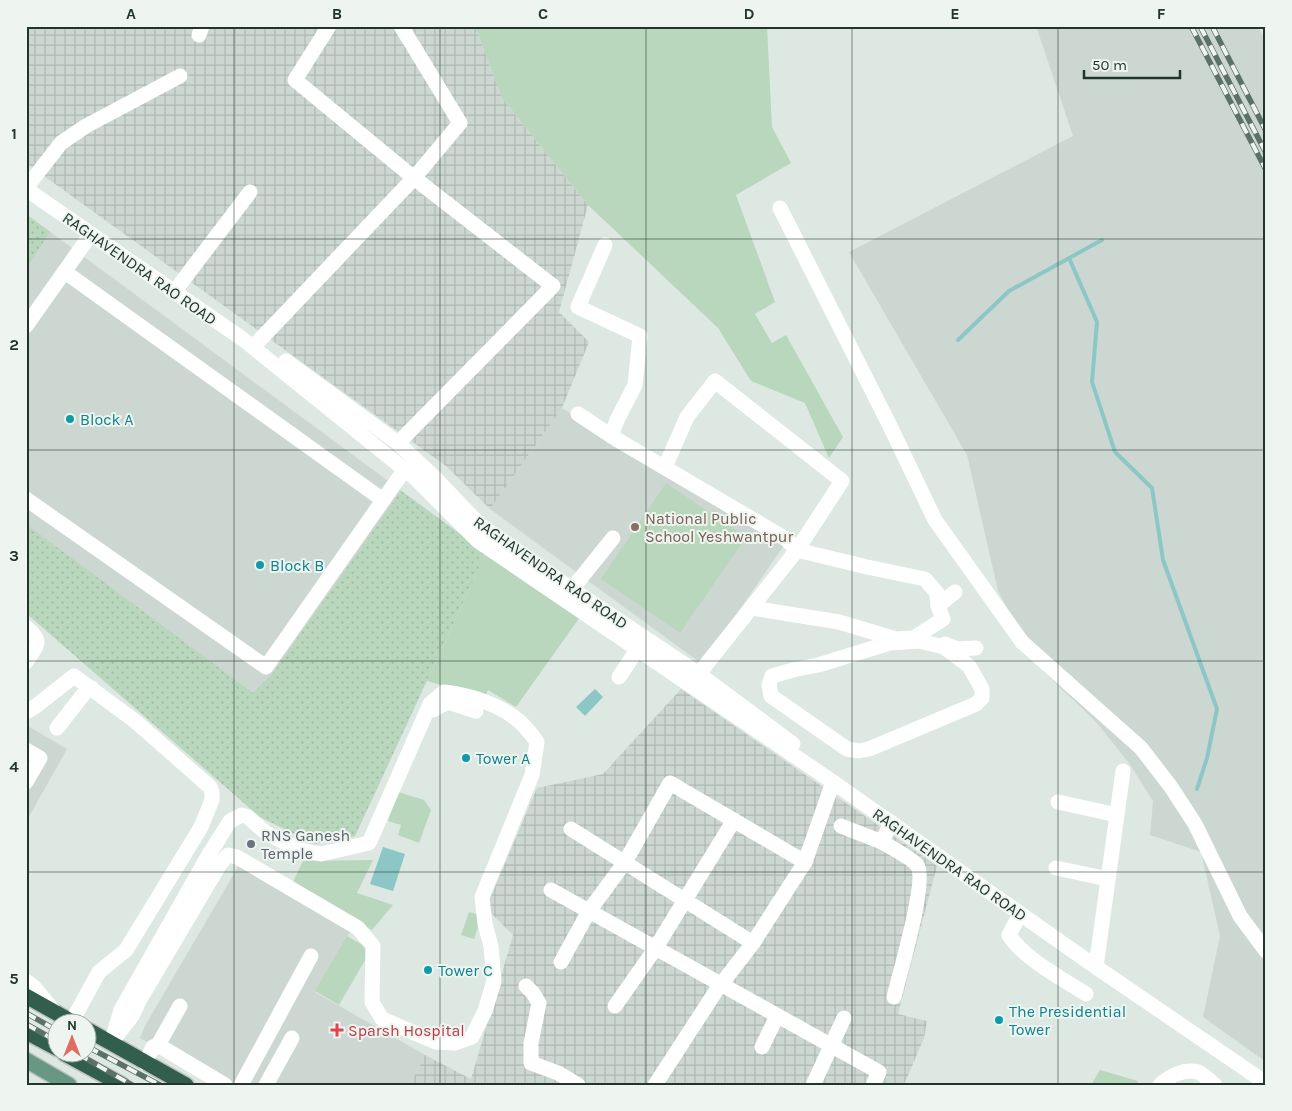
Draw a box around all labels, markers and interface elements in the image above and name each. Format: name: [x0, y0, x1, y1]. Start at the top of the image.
text: A: [126, 4, 136, 23]
text: B: [332, 4, 342, 23]
text: C: [538, 4, 548, 23]
text: D: [744, 4, 755, 23]
text: E: [950, 4, 960, 23]
text: F: [1157, 4, 1166, 23]
scale bar: [1084, 48, 1181, 80]
text: 50 m: [1092, 56, 1127, 74]
text: 1: [11, 124, 17, 143]
street label: RAGHAVENDRA RAO ROAD: [59, 208, 221, 329]
text: 2: [9, 335, 19, 354]
place label: Block A: [80, 410, 133, 429]
marker: Block A: [64, 413, 76, 425]
place label: National Public School Yeshwantpur: [645, 509, 793, 546]
street label: RAGHAVENDRA RAO ROAD: [470, 512, 632, 633]
marker: National Public School Yeshwantpur: [629, 521, 641, 533]
text: 3: [9, 546, 19, 565]
place label: Block B: [270, 556, 324, 575]
marker: Block B: [254, 559, 266, 571]
place label: Tower A: [476, 749, 530, 768]
marker: Tower A: [460, 752, 472, 764]
text: 4: [9, 757, 19, 776]
street label: RAGHAVENDRA RAO ROAD: [869, 804, 1031, 925]
place label: RNS Ganesh Temple: [261, 826, 350, 863]
marker: RNS Ganesh Temple: [245, 838, 257, 850]
place label: Tower C: [438, 961, 493, 980]
marker: Tower C: [422, 964, 434, 976]
text: 5: [9, 969, 19, 988]
place label: The Presidential Tower: [1009, 1002, 1126, 1039]
north arrow: [48, 1014, 98, 1064]
marker: The Presidential Tower: [993, 1014, 1005, 1026]
text: N: [67, 1017, 77, 1034]
place label: Sparsh Hospital: [348, 1021, 465, 1040]
marker: Sparsh Hospital: [330, 1023, 344, 1037]

